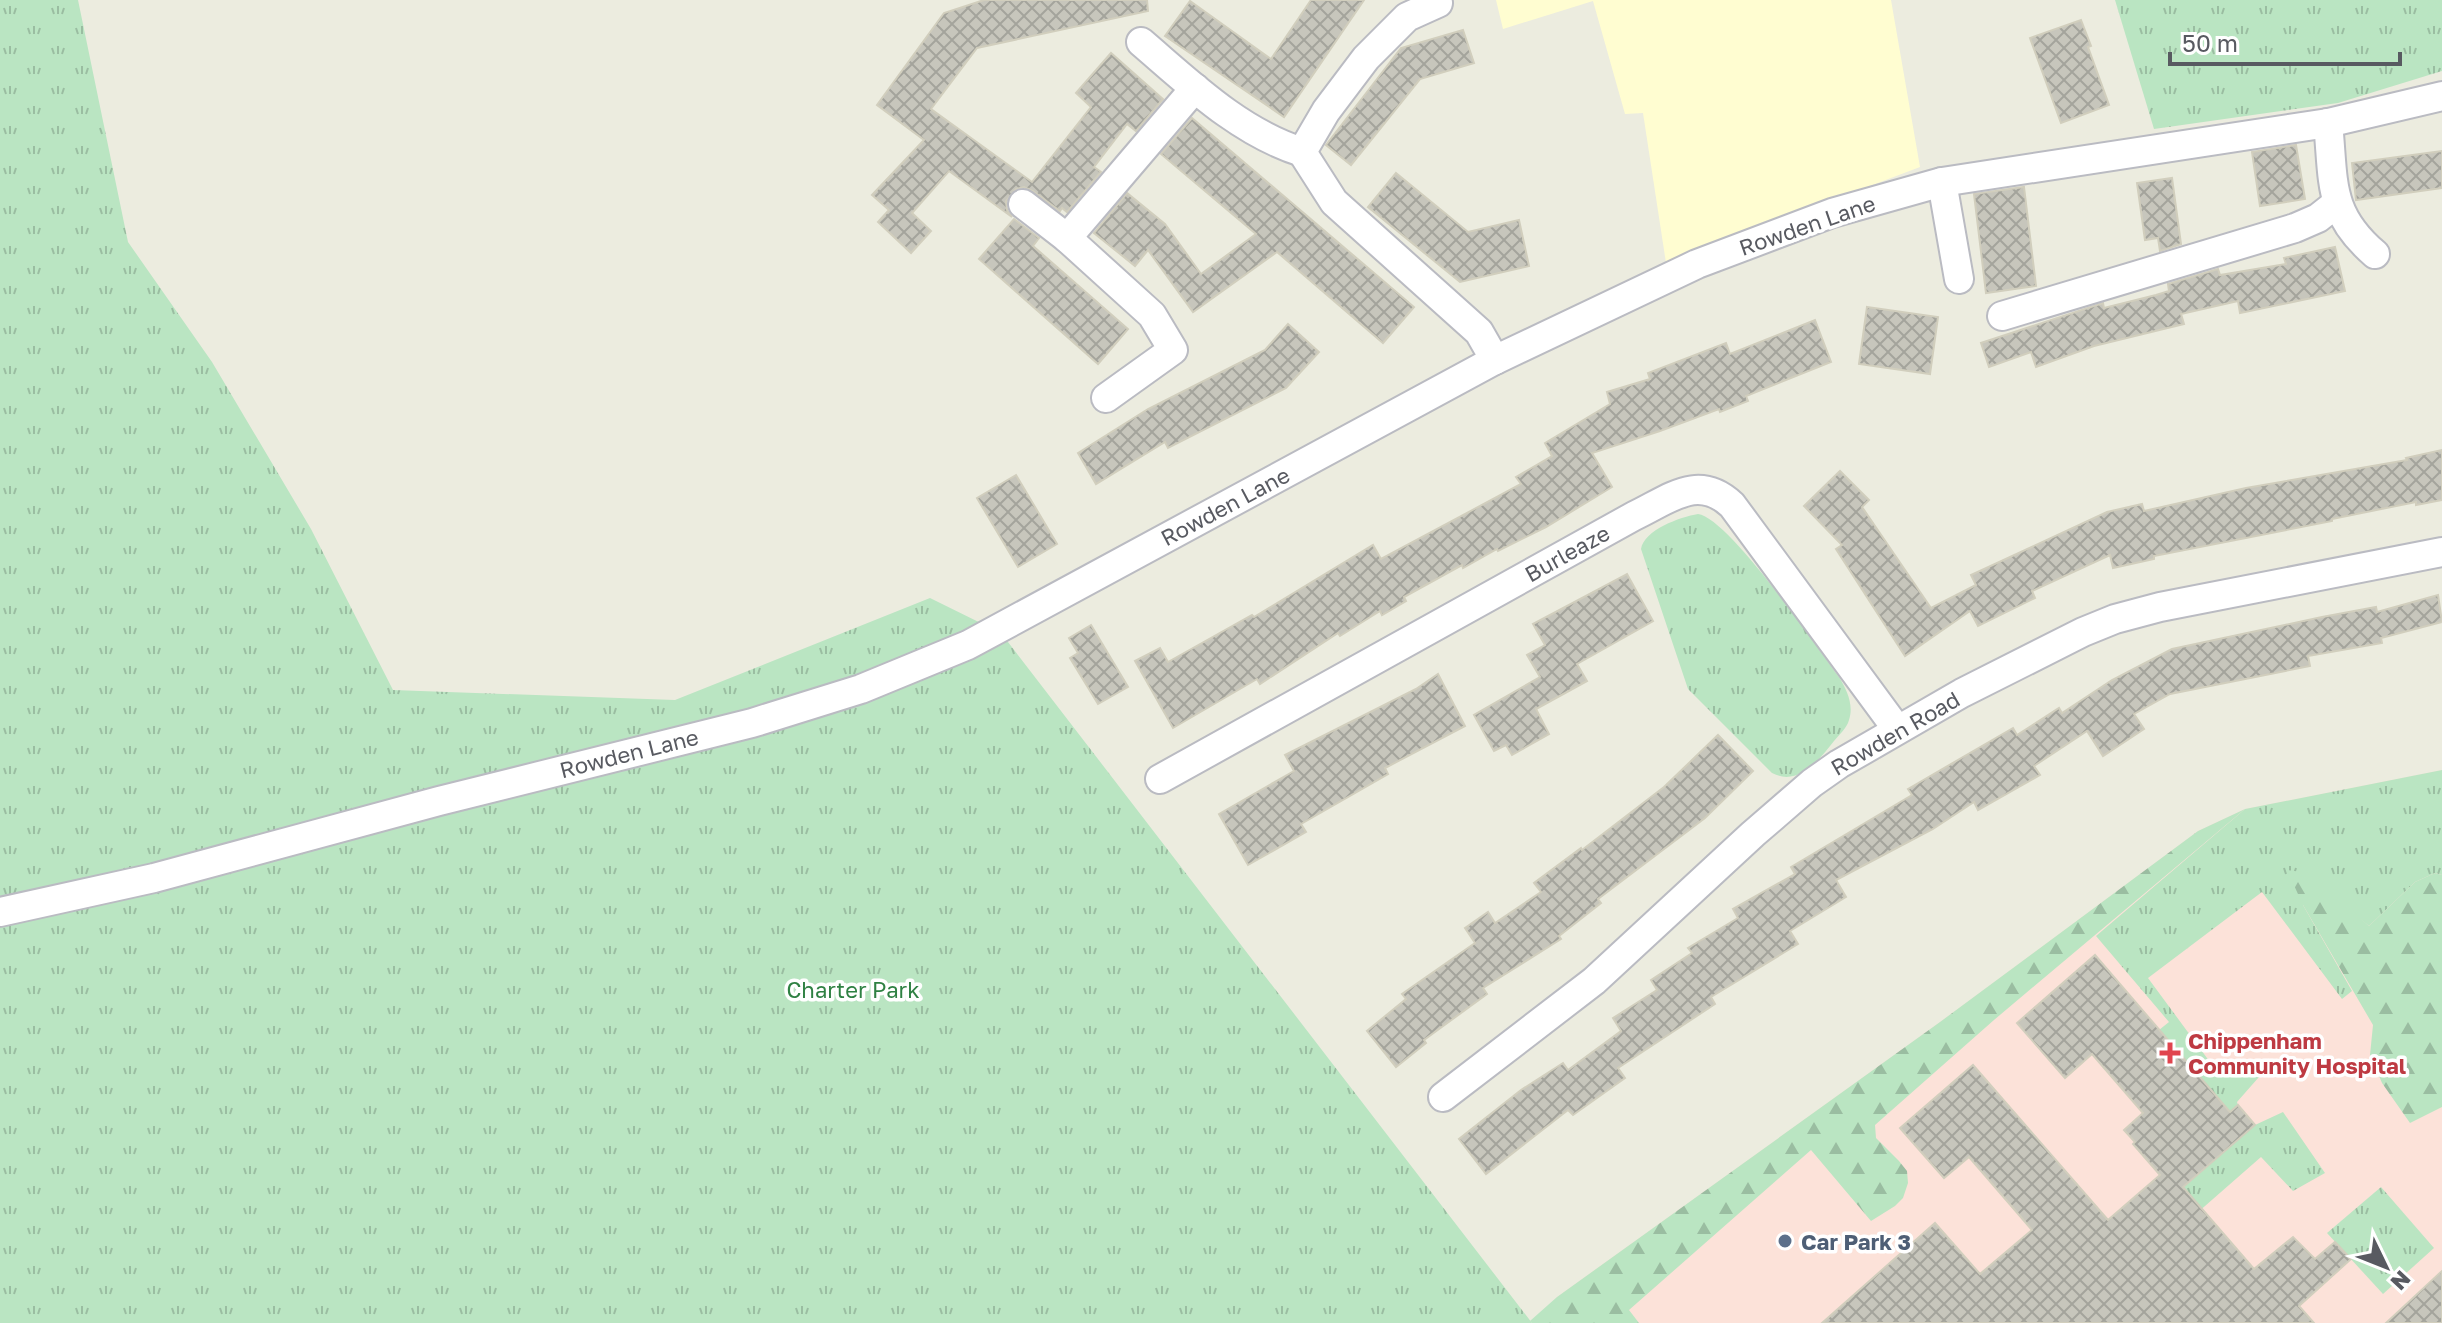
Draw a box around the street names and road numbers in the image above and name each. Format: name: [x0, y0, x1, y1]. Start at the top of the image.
street label: Rowden Lane: [1735, 189, 1879, 261]
street label: Rowden Lane: [1156, 461, 1294, 551]
street label: Burleaze: [1520, 519, 1614, 587]
street label: Rowden Road: [1826, 685, 1964, 781]
street label: Rowden Lane: [557, 723, 701, 783]

